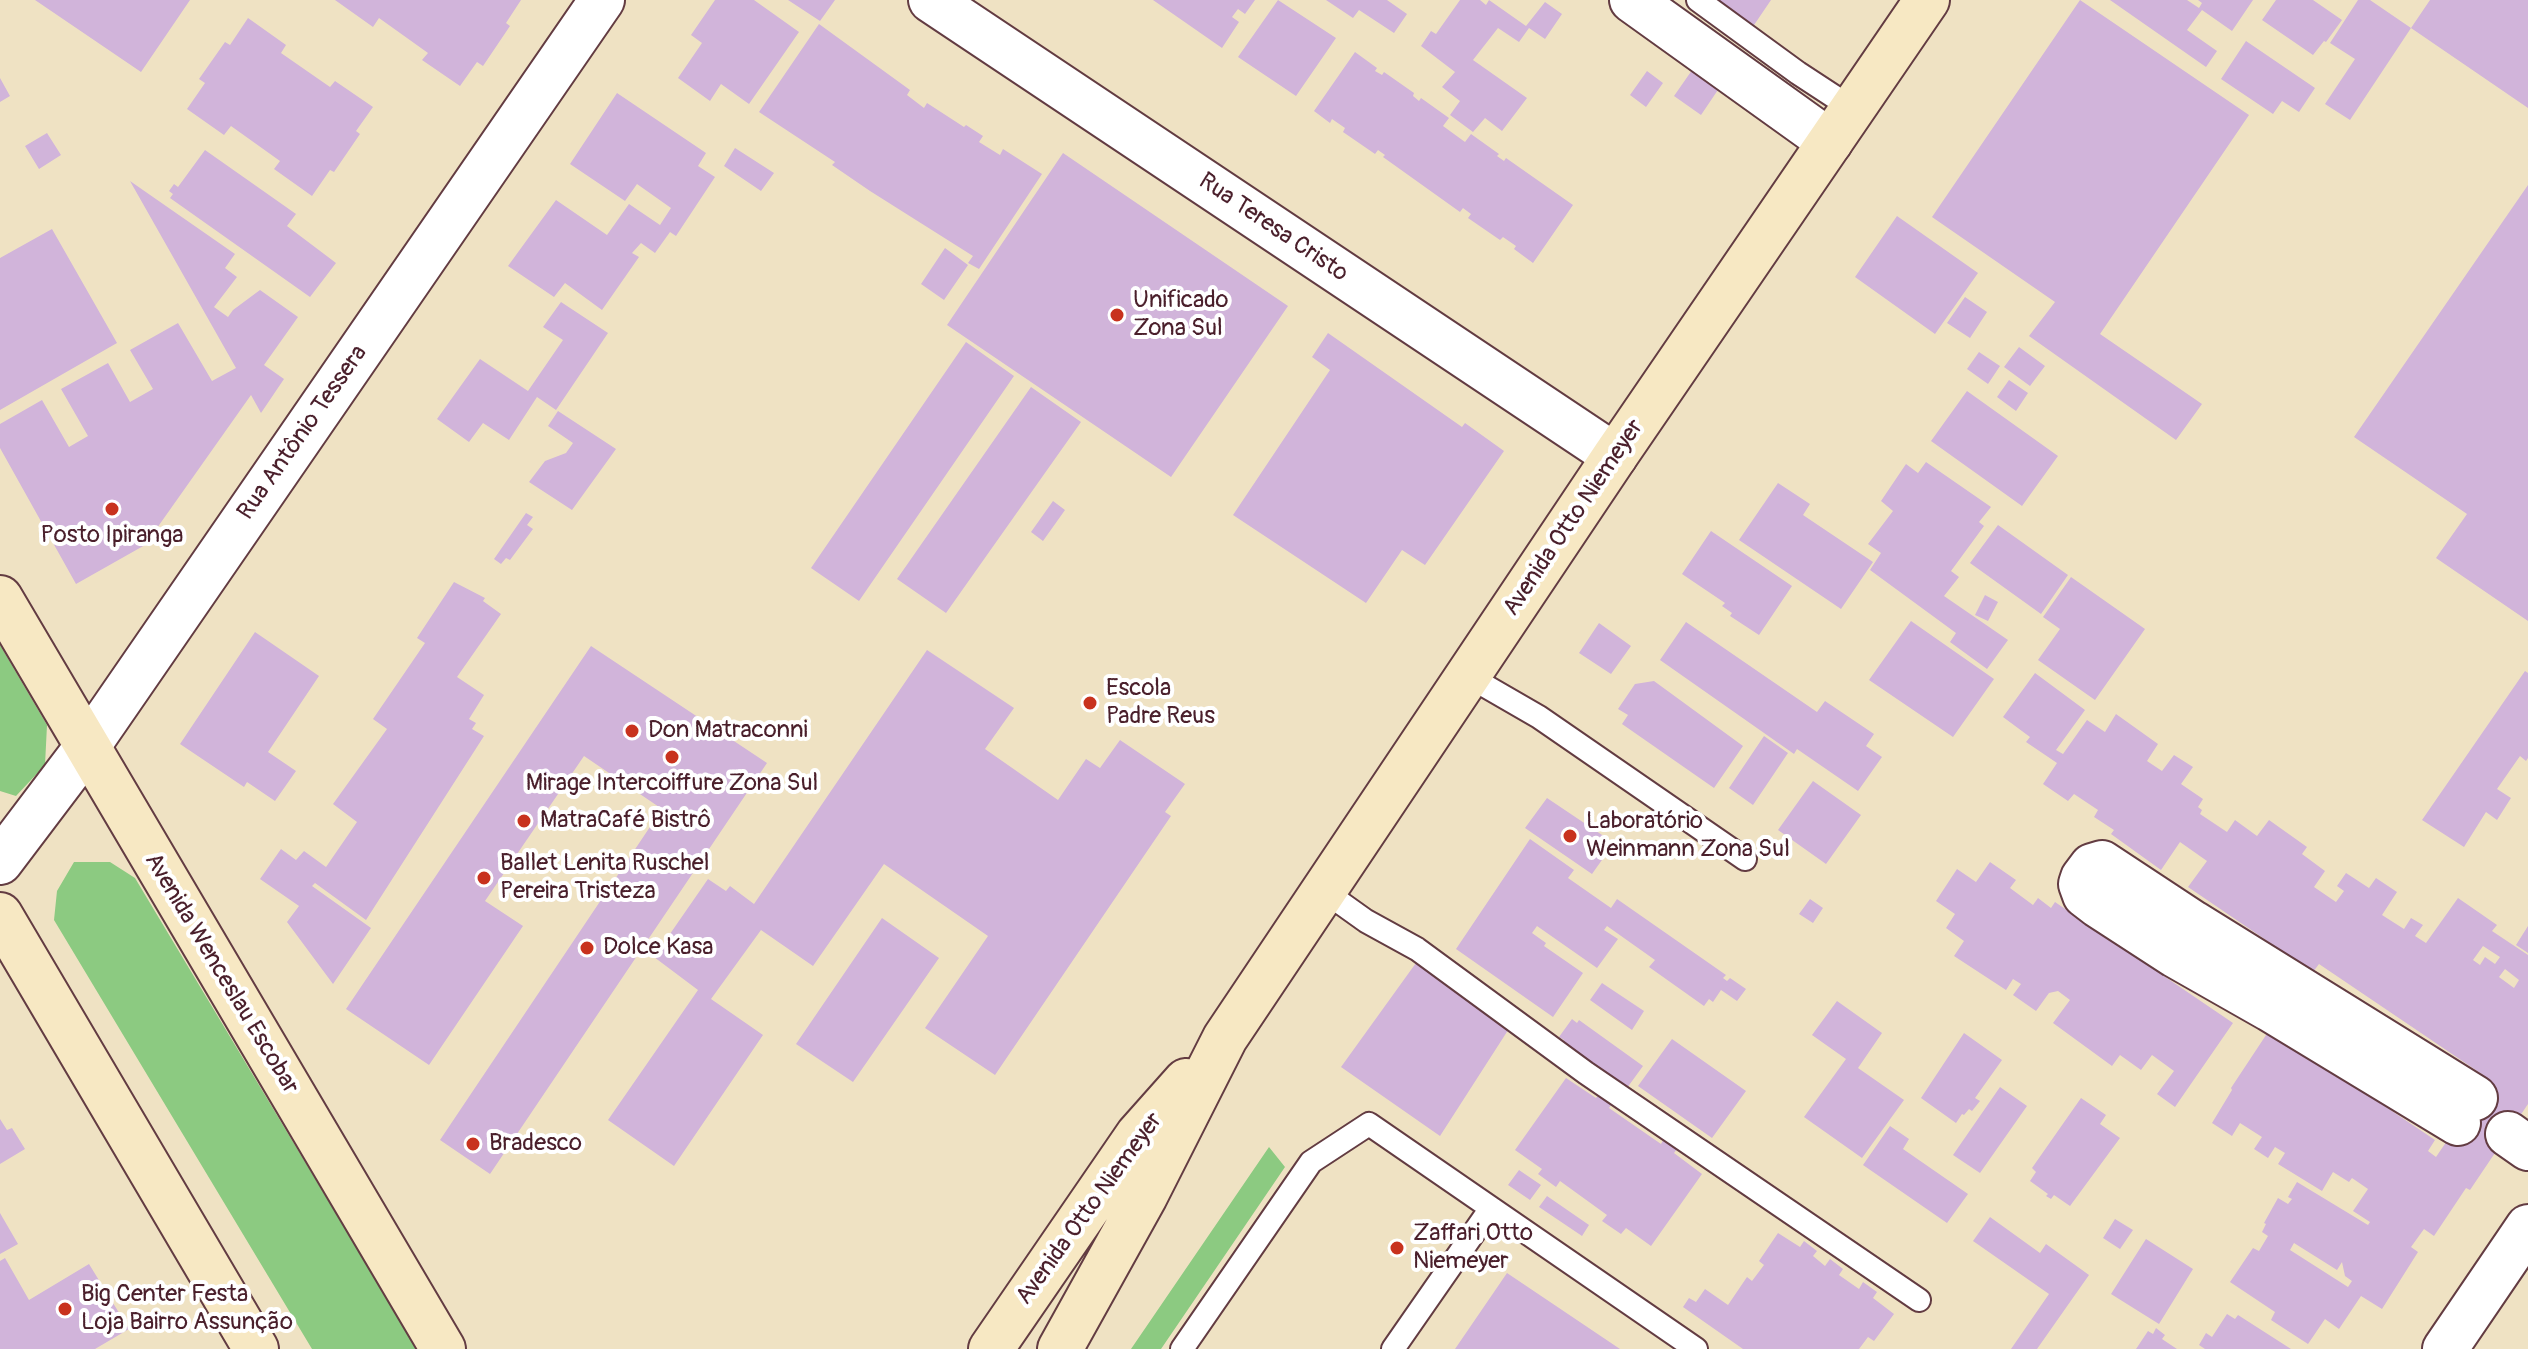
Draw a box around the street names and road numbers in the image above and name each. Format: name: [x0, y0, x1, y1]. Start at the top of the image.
street label: Rua Teresa Cristo: [1193, 167, 1353, 289]
street label: Rua Antônio Tessera: [232, 340, 374, 526]
street label: Avenida Otto Niemeyer: [1498, 414, 1650, 622]
street label: Avenida Wenceslau Escobar: [138, 848, 304, 1100]
street label: Avenida Otto Niemeyer: [1011, 1107, 1169, 1311]

